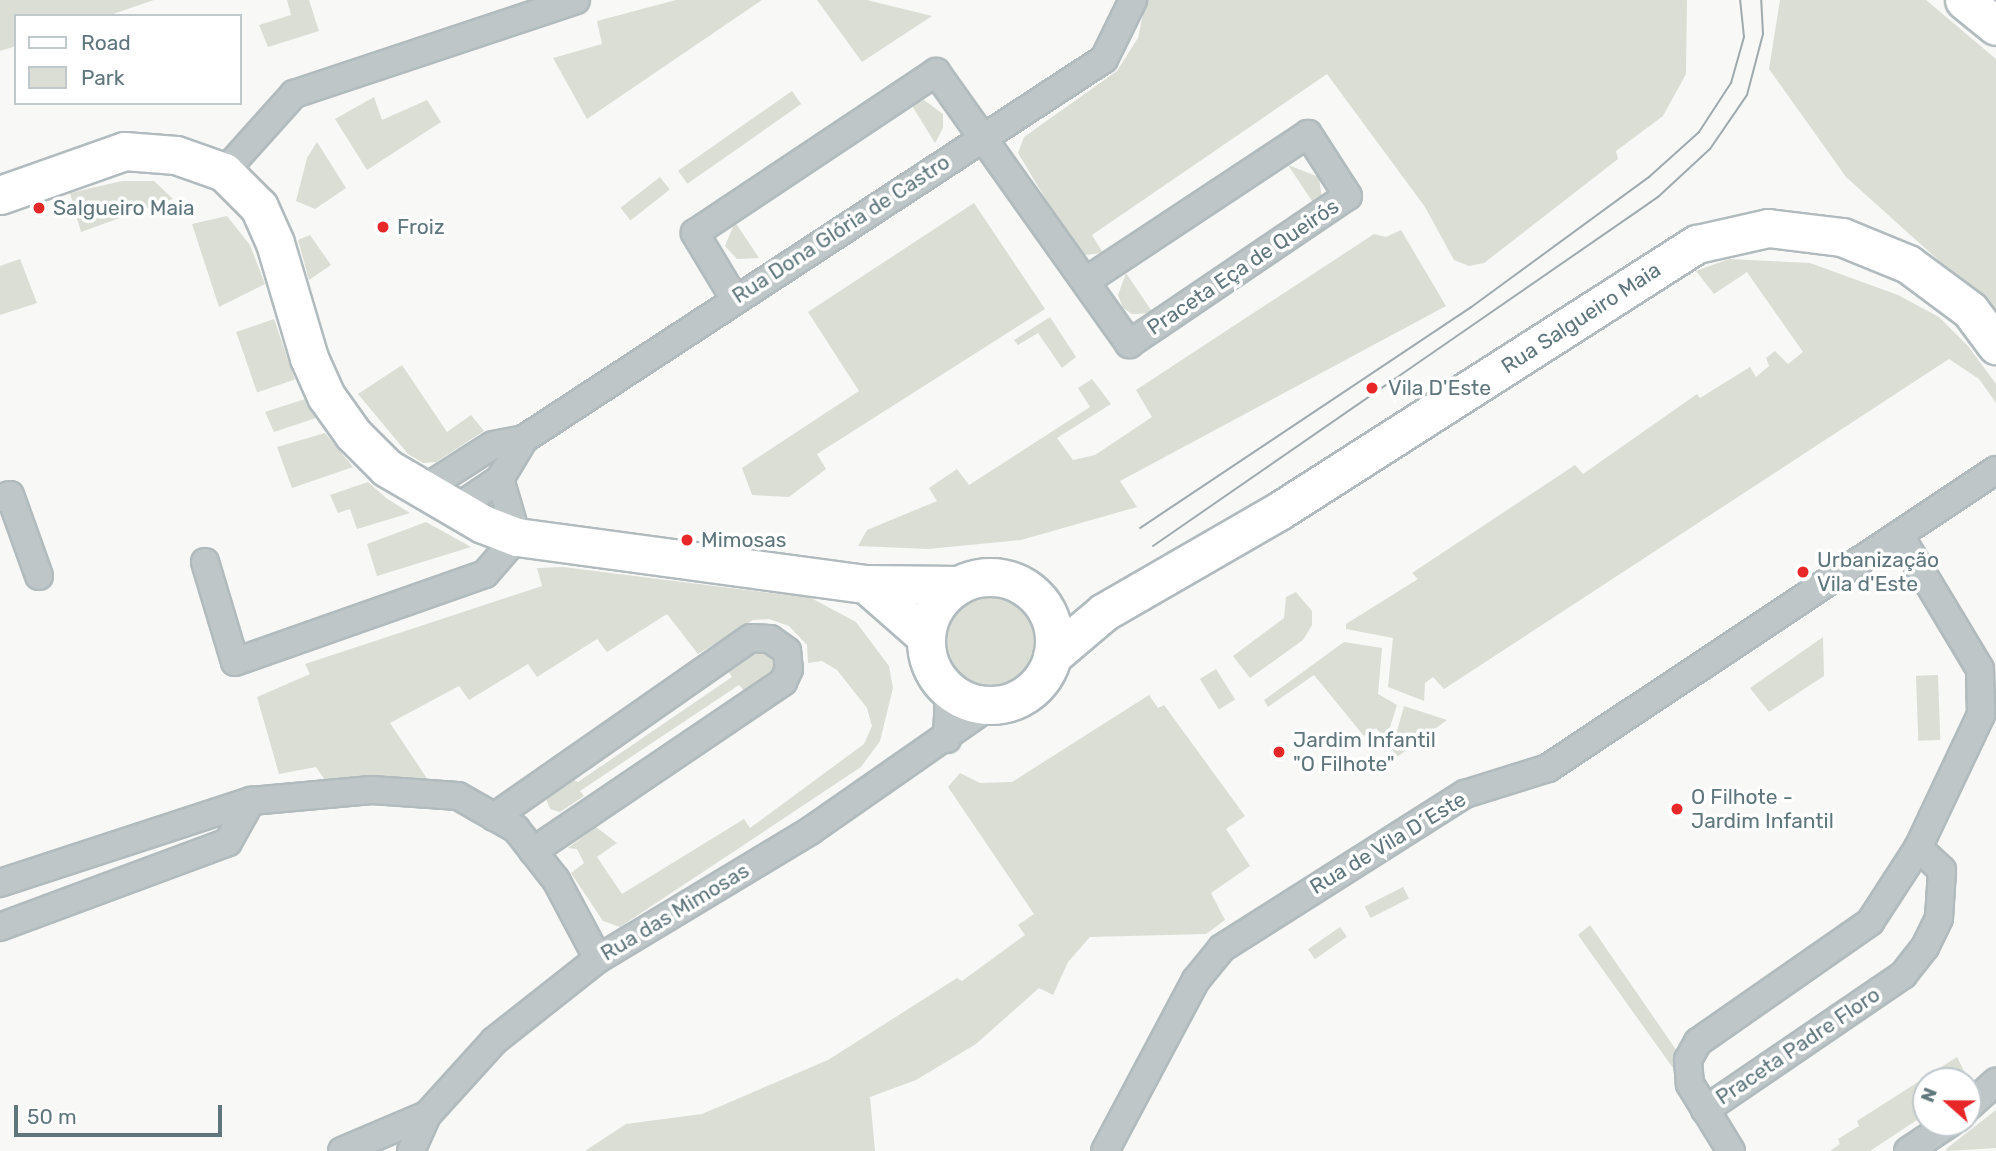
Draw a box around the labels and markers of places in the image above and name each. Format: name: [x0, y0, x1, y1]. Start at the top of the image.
place label: Salgueiro Maia: [53, 195, 195, 221]
marker: Salgueiro Maia: [31, 200, 47, 216]
place label: Froiz: [397, 214, 445, 240]
marker: Froiz: [375, 219, 391, 235]
place label: Vila D'Este: [1388, 375, 1491, 401]
marker: Vila D'Este: [1362, 378, 1382, 398]
place label: Mimosas: [701, 527, 786, 553]
marker: Mimosas: [679, 532, 695, 548]
place label: Urbanização Vila d'Este: [1817, 547, 1939, 597]
marker: Urbanização Vila d'Este: [1795, 564, 1811, 580]
place label: Jardim Infantil "O Filhote": [1293, 727, 1436, 777]
marker: Jardim Infantil "O Filhote": [1271, 744, 1287, 760]
place label: O Filhote - Jardim Infantil: [1691, 784, 1834, 834]
marker: O Filhote - Jardim Infantil: [1669, 801, 1685, 817]

